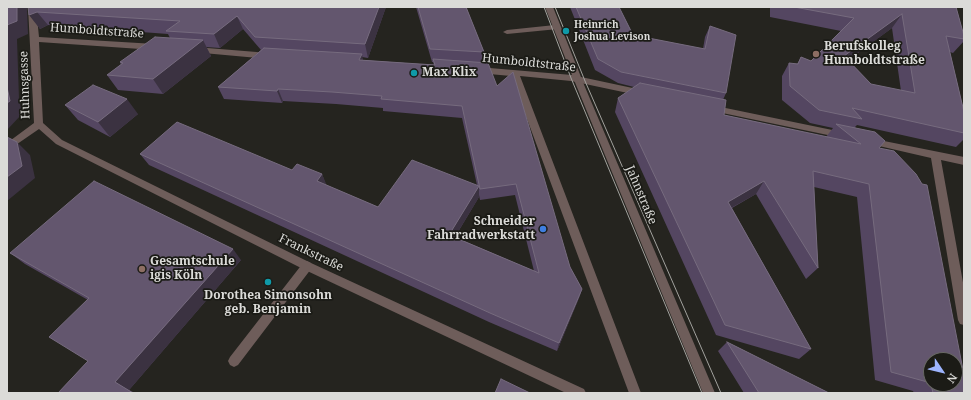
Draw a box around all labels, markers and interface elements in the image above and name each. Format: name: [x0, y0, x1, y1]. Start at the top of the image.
place label: Heinrich Joshua Levison: [574, 19, 650, 42]
street label: Humboldtstraße: [50, 21, 144, 41]
marker: Heinrich Joshua Levison: [561, 26, 571, 36]
place label: Berufskolleg Humboldtstraße: [824, 40, 925, 68]
marker: Berufskolleg Humboldtstraße: [811, 49, 821, 59]
street label: Huhnsgasse: [17, 51, 33, 119]
street label: Humboldtstraße: [481, 51, 577, 75]
place label: Max Klix: [422, 66, 477, 80]
marker: Max Klix: [409, 68, 419, 78]
street label: Jahnstraße: [622, 163, 660, 227]
place label: Schneider Fahrradwerkstatt: [427, 215, 535, 243]
marker: Schneider Fahrradwerkstatt: [538, 224, 548, 234]
street label: Frankstraße: [276, 231, 346, 275]
place label: Gesamtschule igis Köln: [150, 255, 235, 283]
marker: Gesamtschule igis Köln: [137, 264, 147, 274]
marker: Dorothea Simonsohn geb. Benjamin: [263, 277, 273, 287]
place label: Dorothea Simonsohn geb. Benjamin: [204, 289, 332, 317]
north arrow: [923, 352, 963, 392]
text: N: [944, 371, 961, 386]

